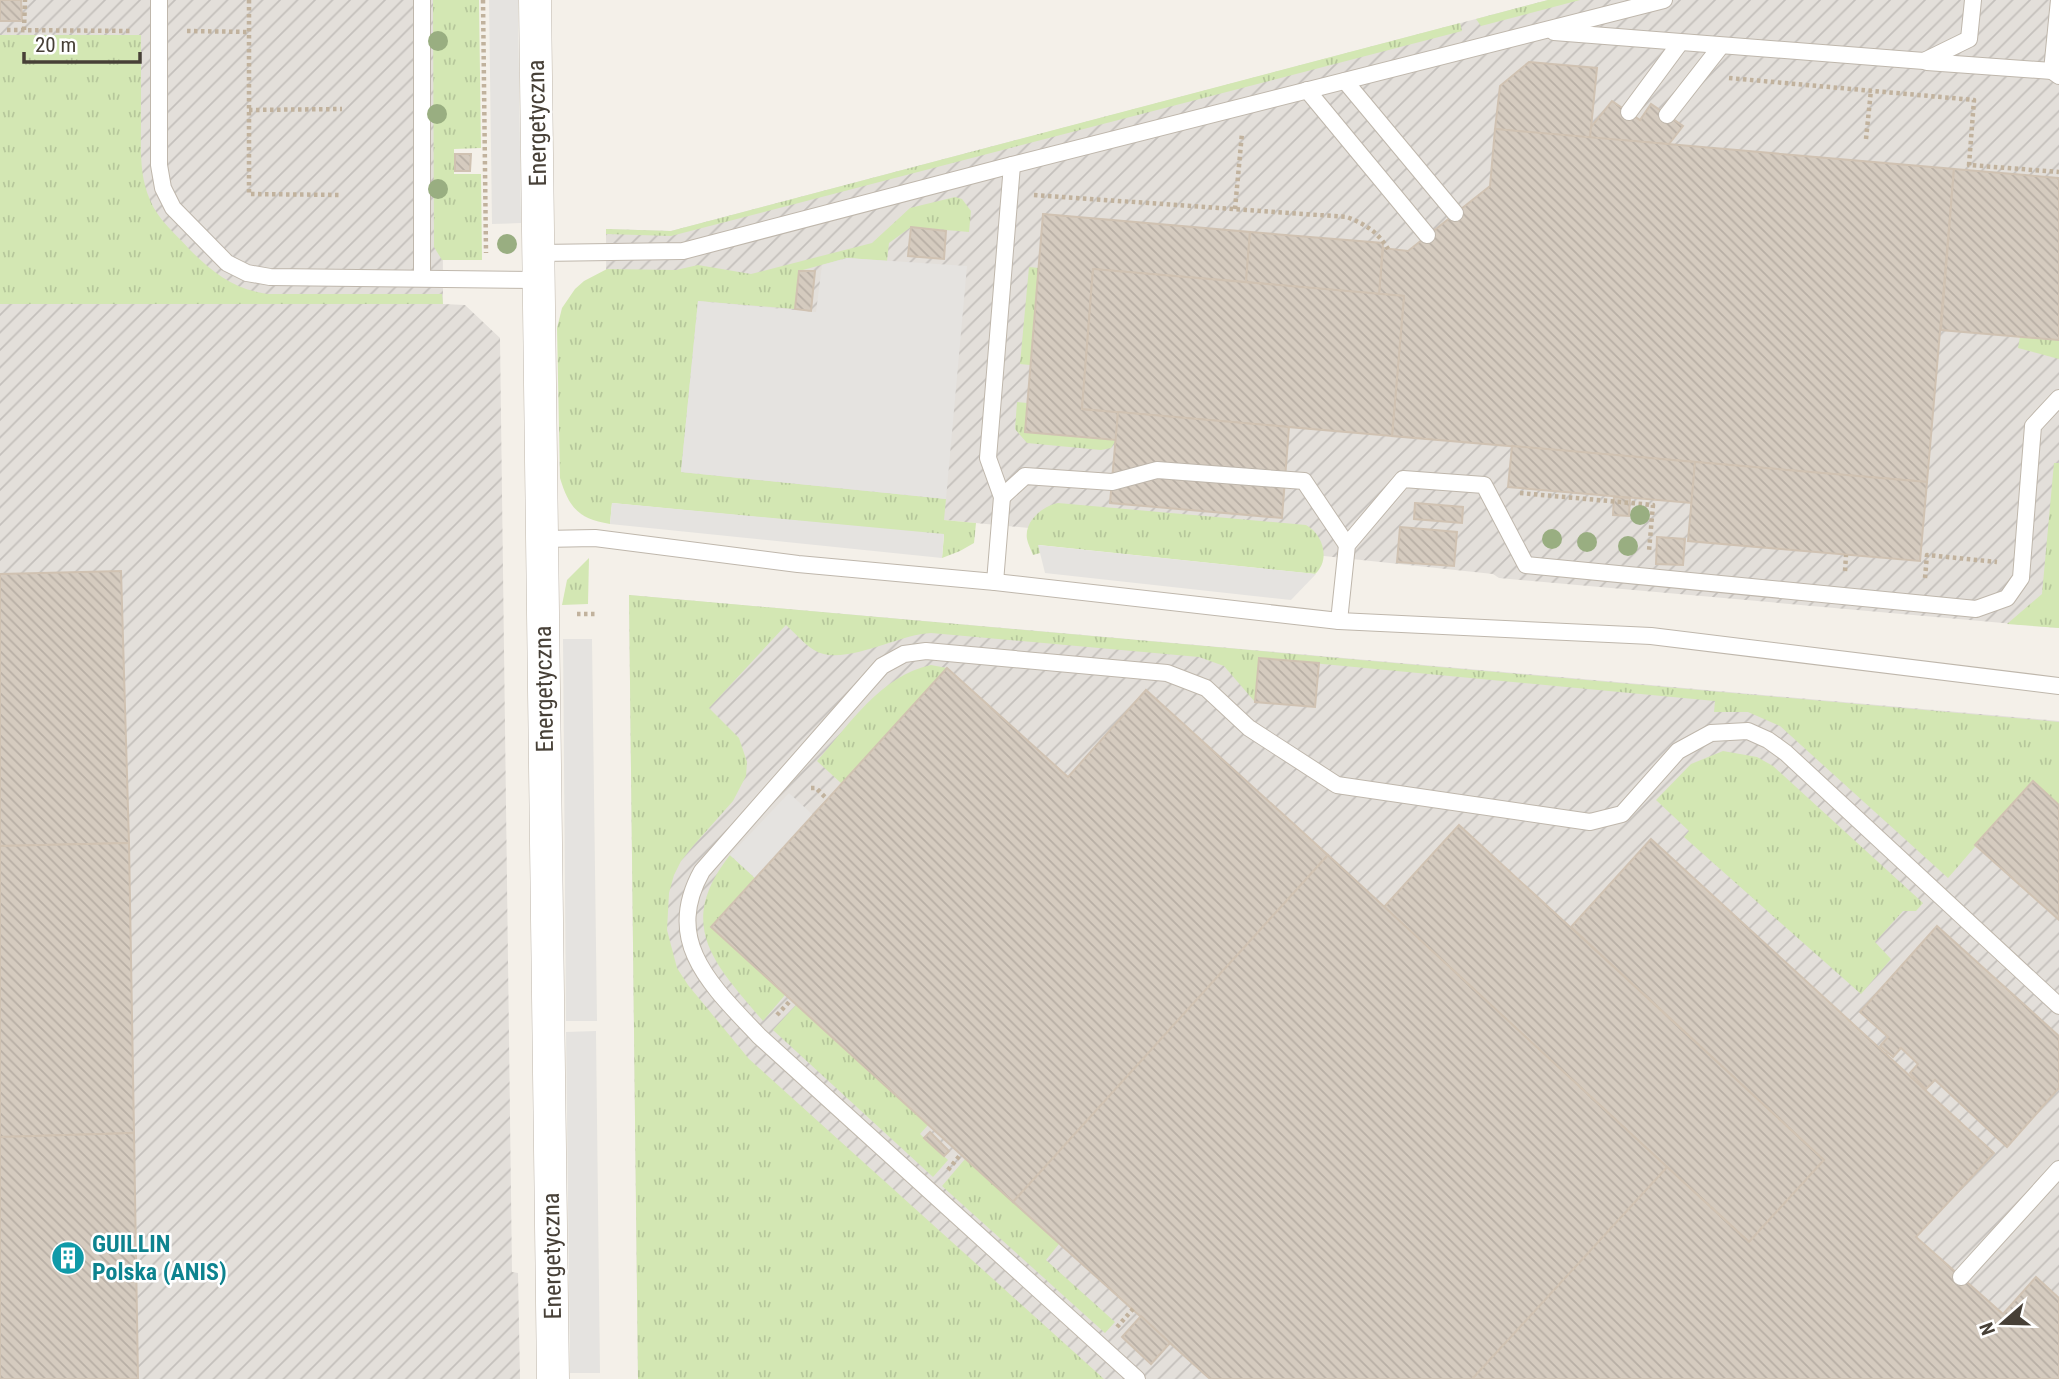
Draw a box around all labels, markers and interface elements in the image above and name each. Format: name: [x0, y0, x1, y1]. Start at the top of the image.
scale bar: [24, 21, 140, 65]
text: 20 m: [35, 33, 76, 57]
street label: Energetyczna: [522, 59, 552, 187]
street label: Energetyczna: [529, 625, 559, 753]
street label: Energetyczna: [537, 1192, 567, 1320]
place label: GUILLIN Polska (ANIS): [92, 1230, 227, 1286]
building icon: GUILLIN Polska (ANIS): [49, 1239, 87, 1277]
north arrow: [1968, 1288, 2038, 1358]
text: N: [1975, 1319, 2000, 1338]

